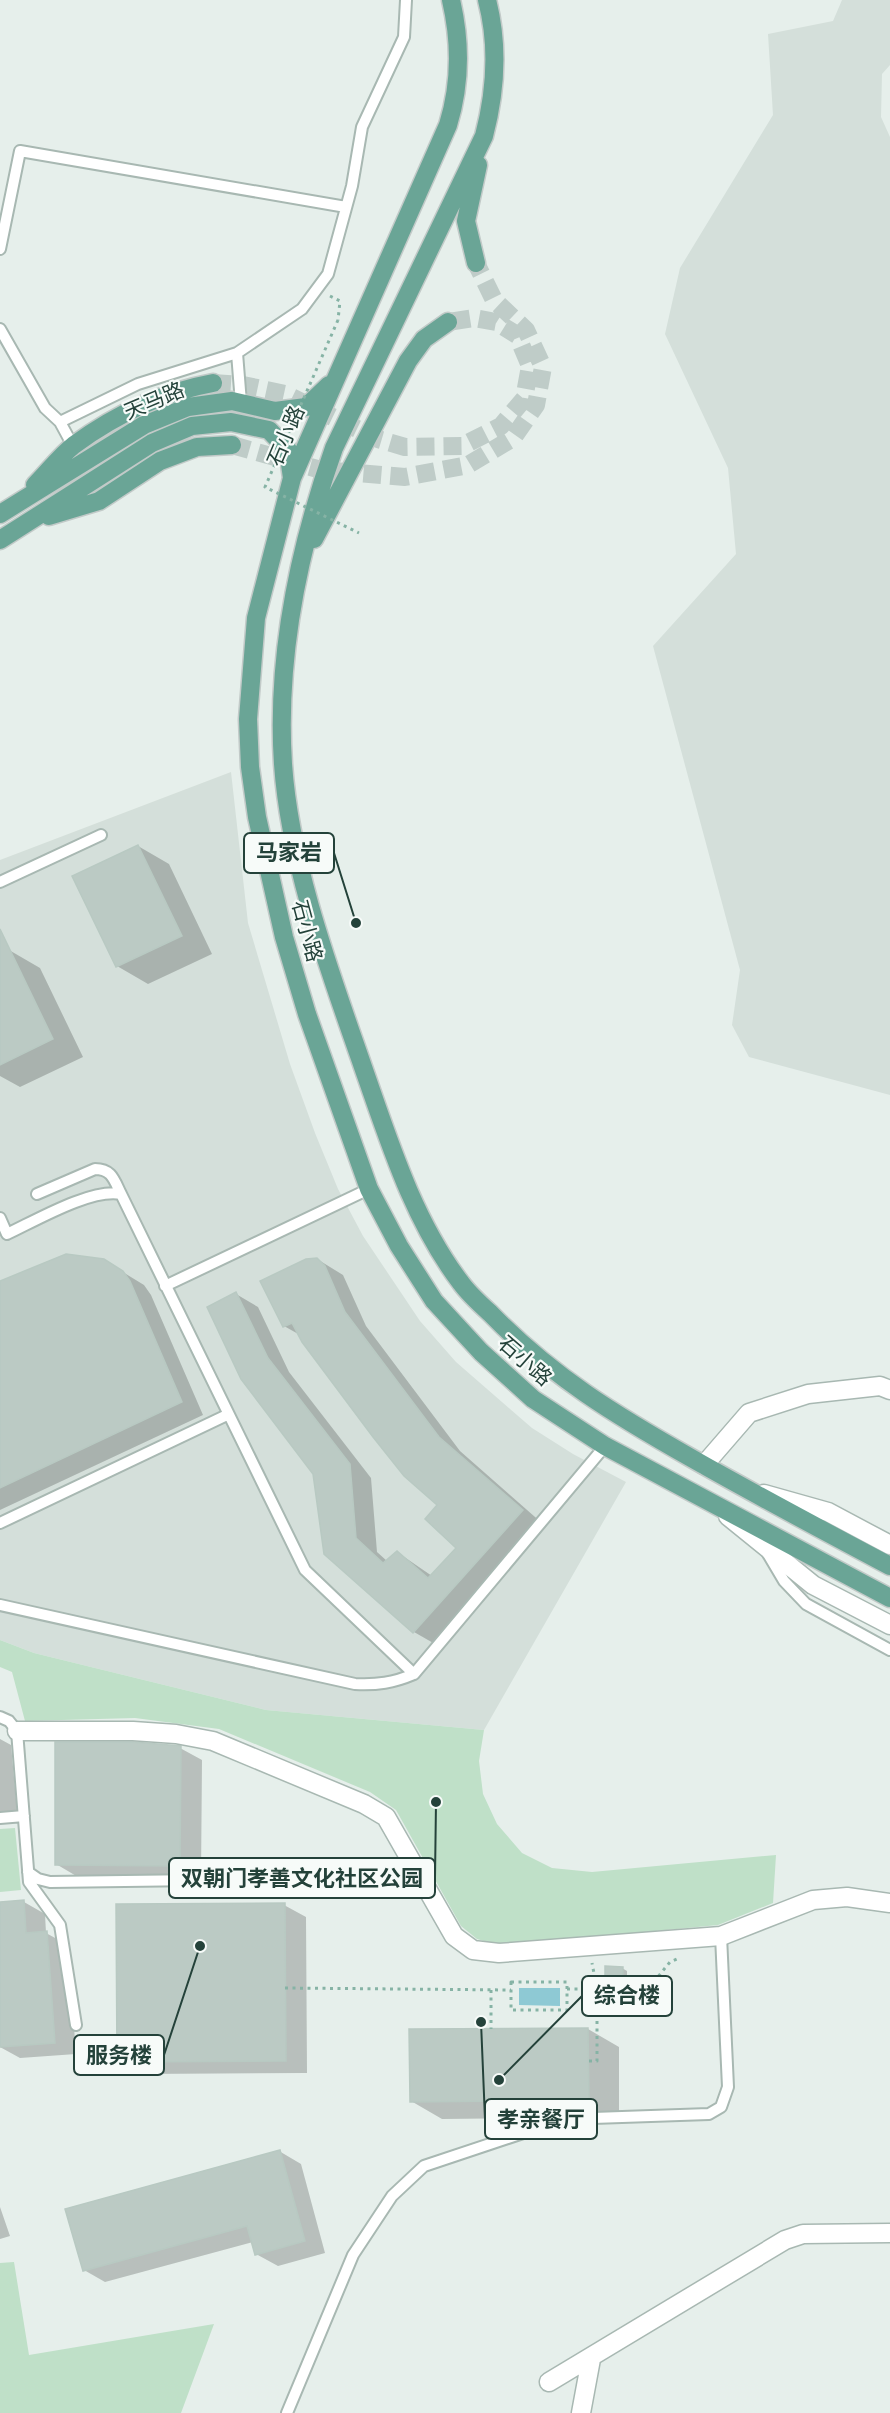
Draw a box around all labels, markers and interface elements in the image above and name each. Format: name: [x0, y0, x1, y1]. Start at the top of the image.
street label: 天马路: [120, 378, 188, 424]
street label: 石小路: [263, 402, 309, 470]
callout: 马家岩: [244, 833, 334, 873]
text: 马家岩: [256, 840, 322, 865]
street label: 石小路: [287, 897, 327, 965]
street label: 石小路: [493, 1331, 557, 1391]
callout: 双朝门孝善文化社区公园: [169, 1858, 435, 1898]
text: 双朝门孝善文化社区公园: [181, 1866, 423, 1891]
callout: 综合楼: [582, 1976, 672, 2016]
text: 综合楼: [594, 1983, 660, 2008]
callout: 服务楼: [74, 2035, 164, 2075]
text: 服务楼: [86, 2043, 152, 2068]
callout: 孝亲餐厅: [485, 2099, 597, 2139]
text: 孝亲餐厅: [497, 2107, 585, 2132]

